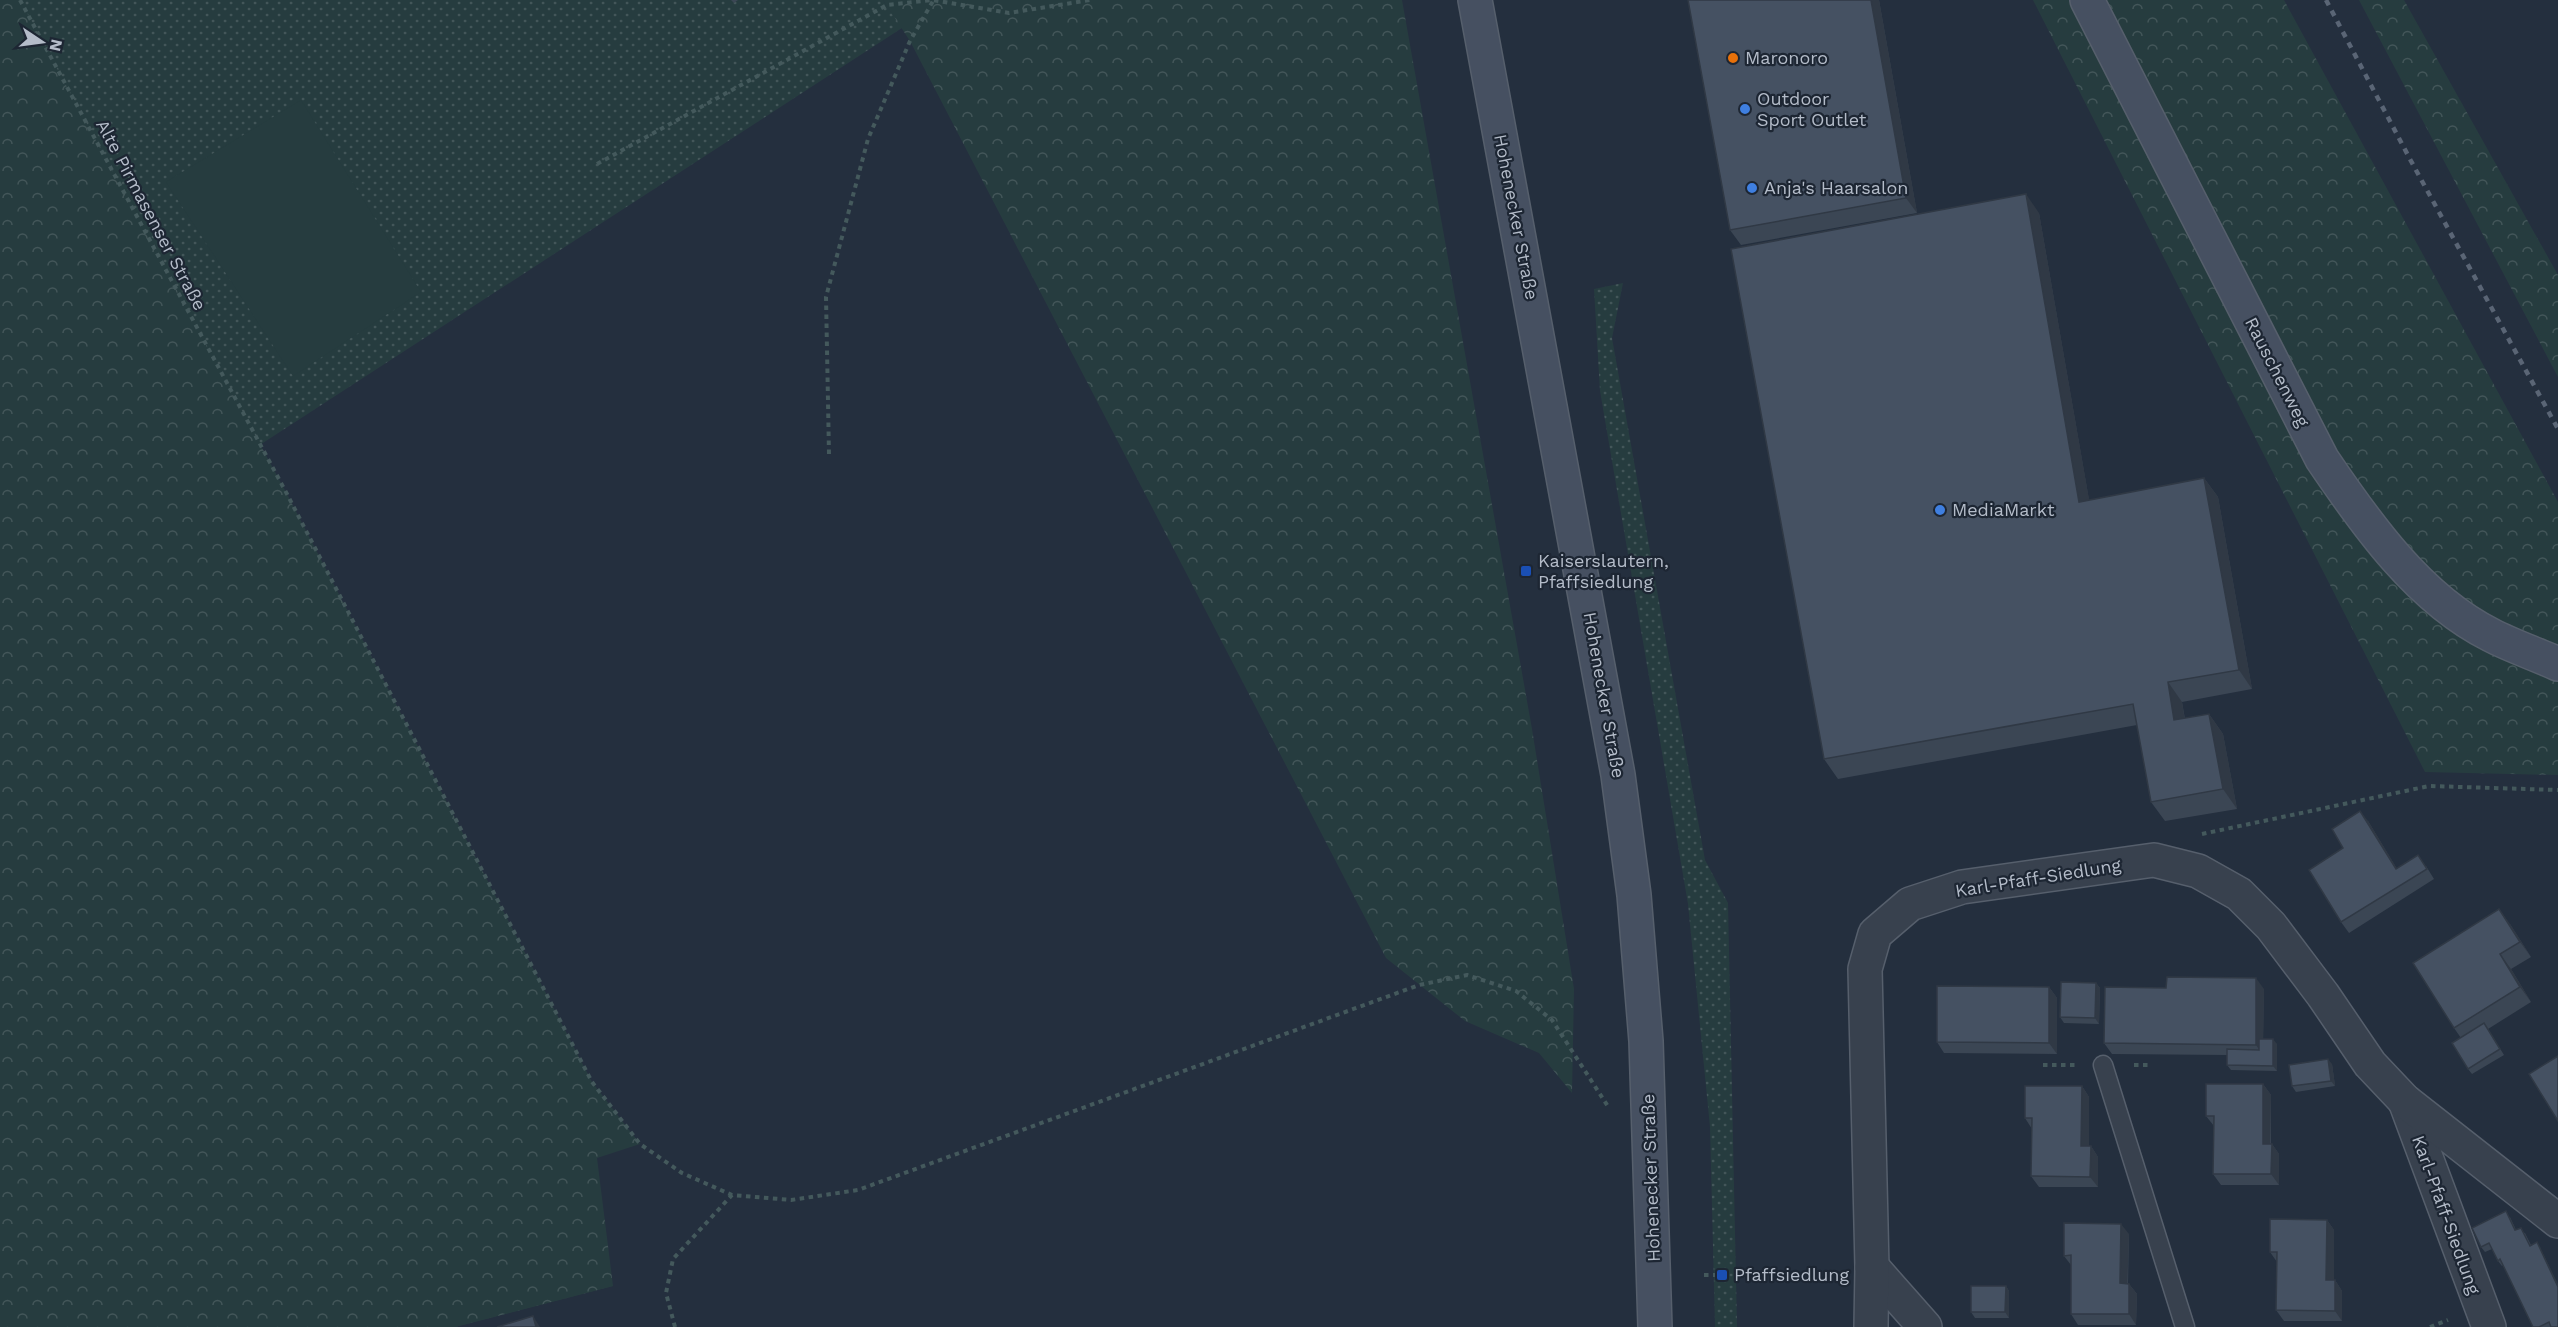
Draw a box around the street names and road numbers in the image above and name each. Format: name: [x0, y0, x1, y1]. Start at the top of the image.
street label: Alte Pirmasenser Straße: [92, 116, 211, 314]
street label: Hohenecker Straße: [1490, 132, 1543, 301]
street label: Rauschenweg: [2241, 314, 2314, 430]
street label: Hohenecker Straße: [1580, 610, 1629, 780]
street label: Karl-Pfaff-Siedlung: [1953, 854, 2123, 901]
street label: Hohenecker Straße: [1637, 1094, 1664, 1262]
street label: Karl-Pfaff-Siedlung: [2408, 1132, 2485, 1298]

